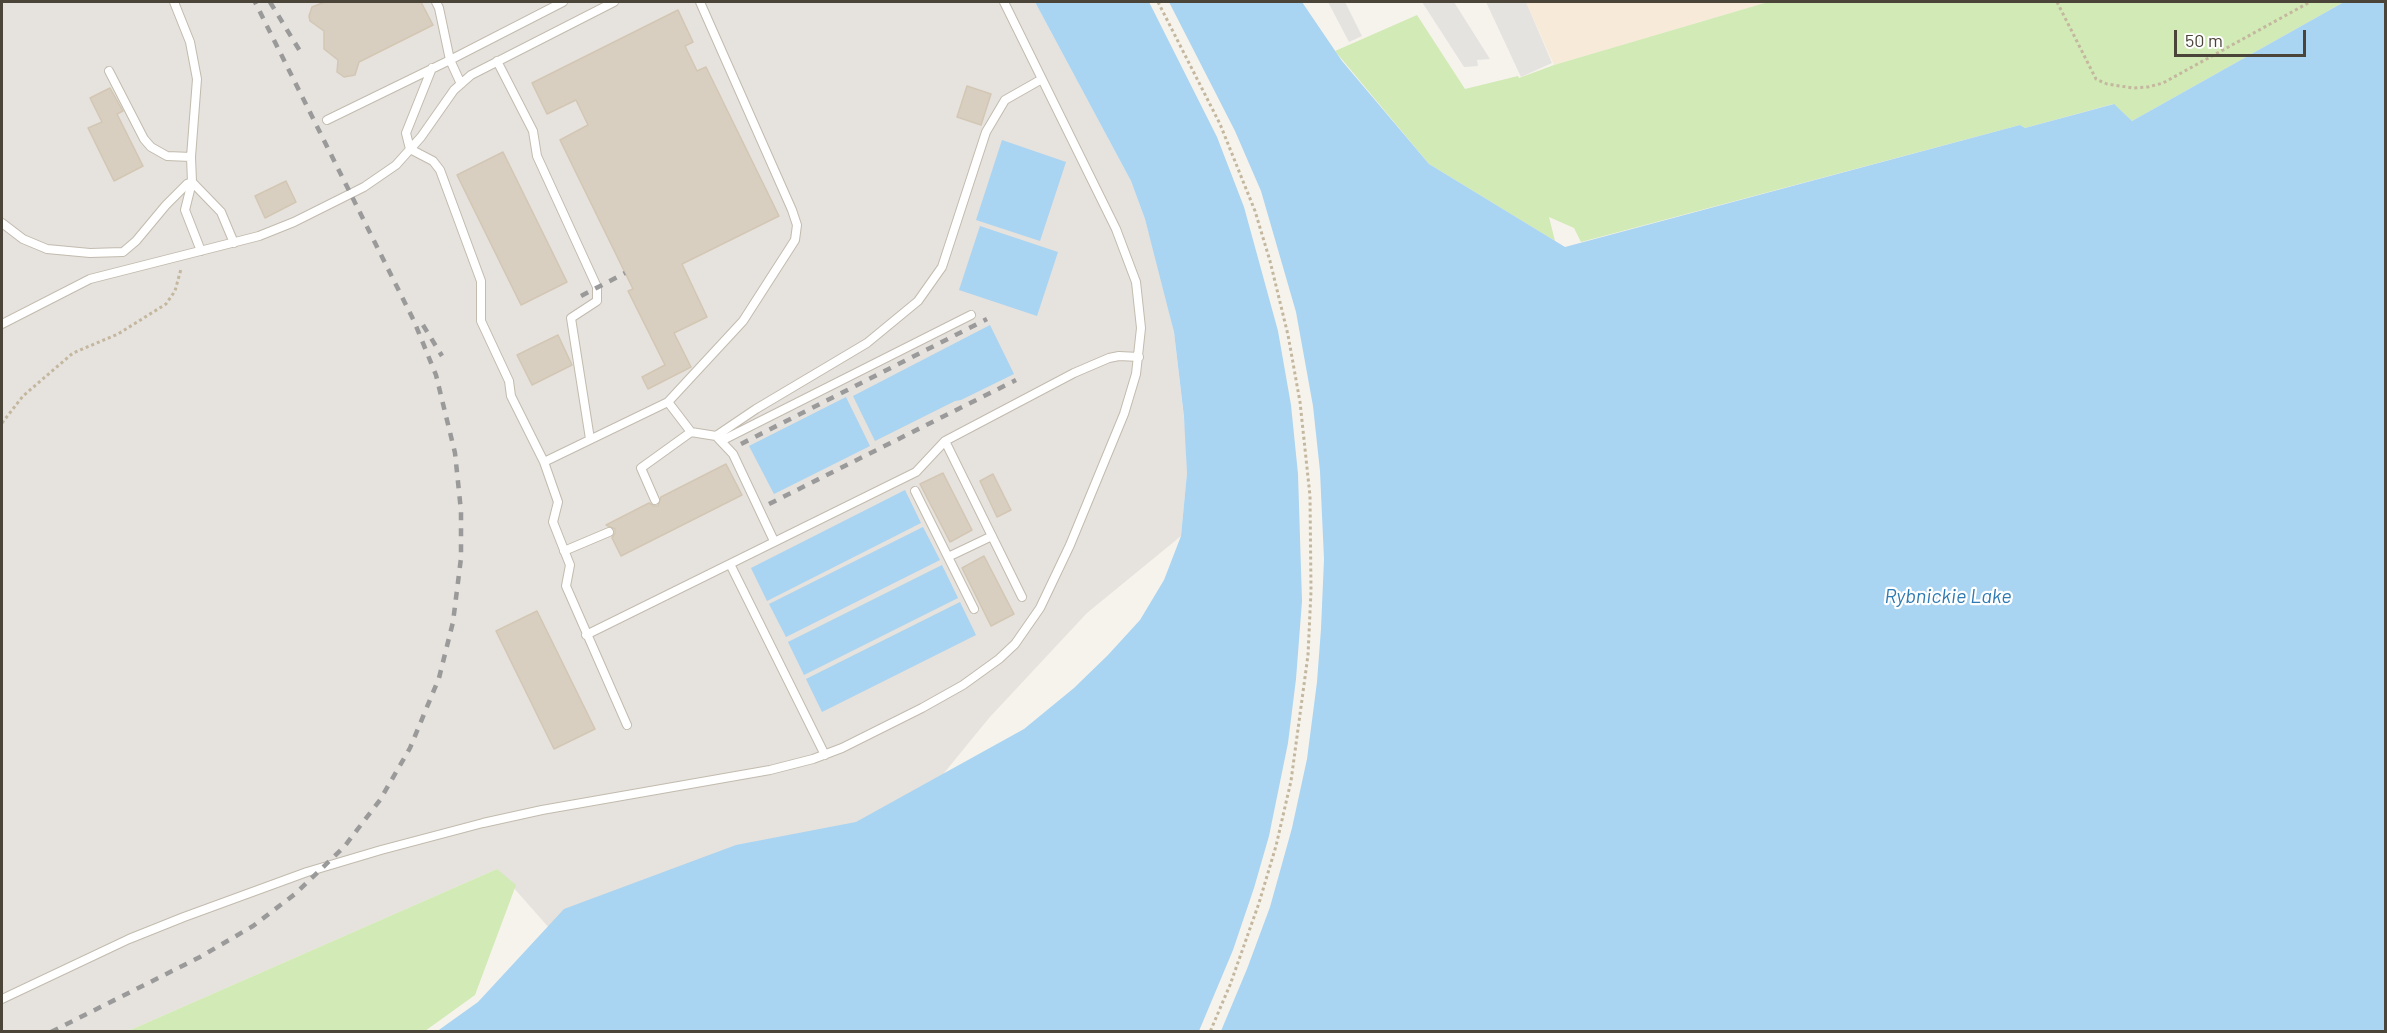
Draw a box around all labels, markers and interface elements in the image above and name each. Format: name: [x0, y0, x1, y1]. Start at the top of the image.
scale bar: [2177, 18, 2309, 56]
text: 50 m: [2185, 29, 2223, 51]
water label: Rybnickie Lake: [1884, 584, 2012, 608]

